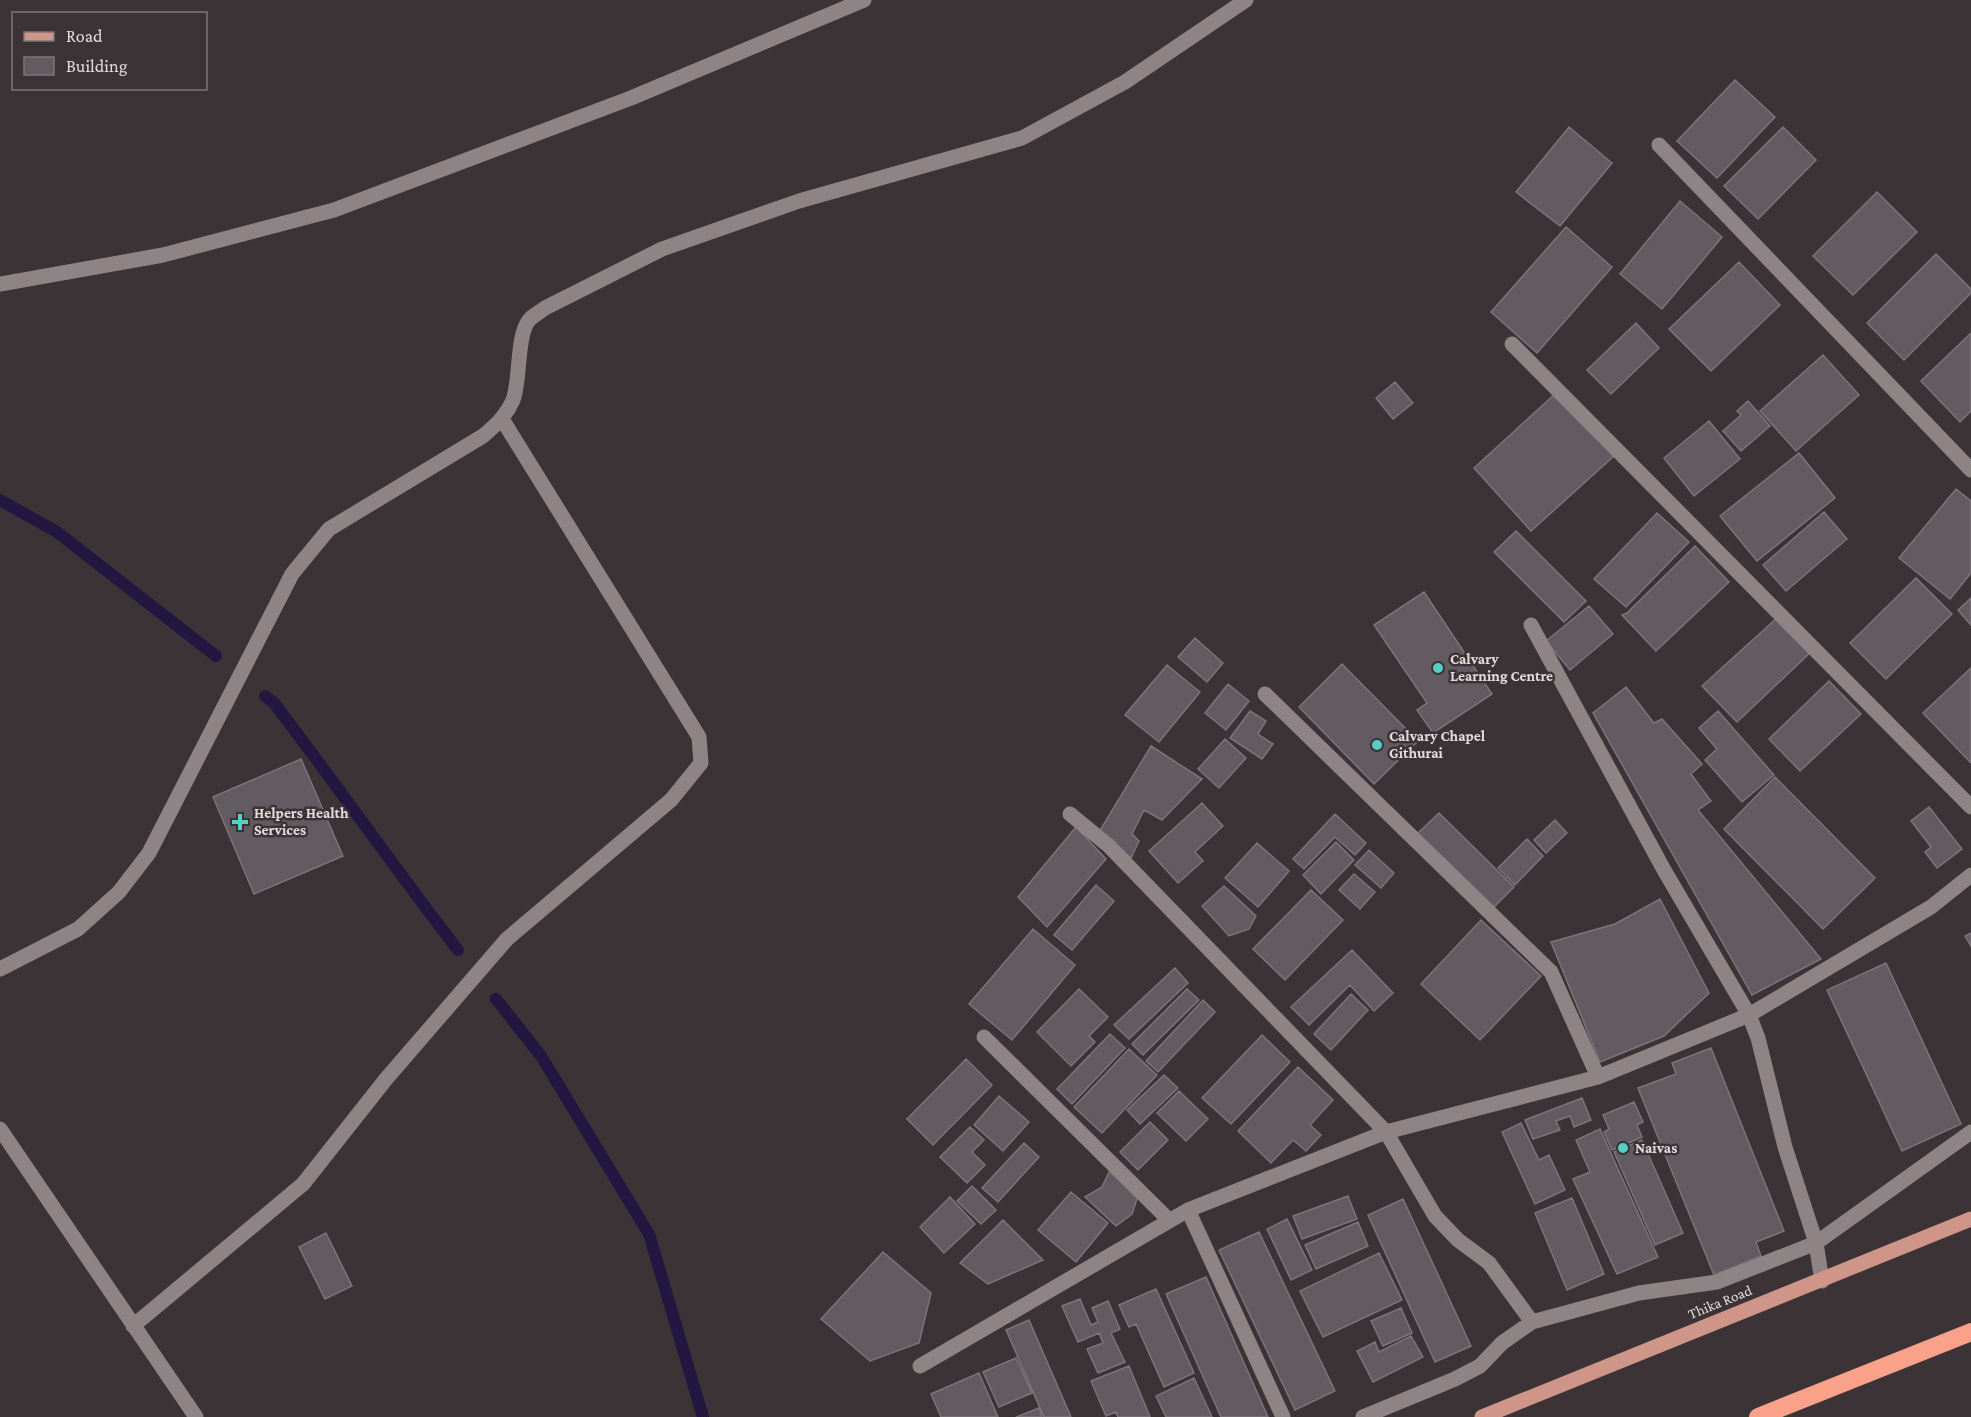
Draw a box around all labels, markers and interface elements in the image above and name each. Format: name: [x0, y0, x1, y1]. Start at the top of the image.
legend: [12, 12, 207, 90]
text: Road: [66, 26, 103, 46]
text: Building: [66, 56, 128, 76]
place label: Calvary Learning Centre: [1450, 651, 1553, 684]
marker: Calvary Learning Centre: [1431, 661, 1445, 675]
place label: Calvary Chapel Githurai: [1389, 728, 1486, 761]
marker: Calvary Chapel Githurai: [1370, 738, 1384, 752]
place label: Helpers Health Services: [254, 805, 349, 838]
marker: Helpers Health Services: [231, 813, 249, 831]
place label: Naivas: [1635, 1140, 1677, 1156]
marker: Naivas: [1616, 1141, 1630, 1155]
street label: Thika Road: [1686, 1282, 1754, 1322]

